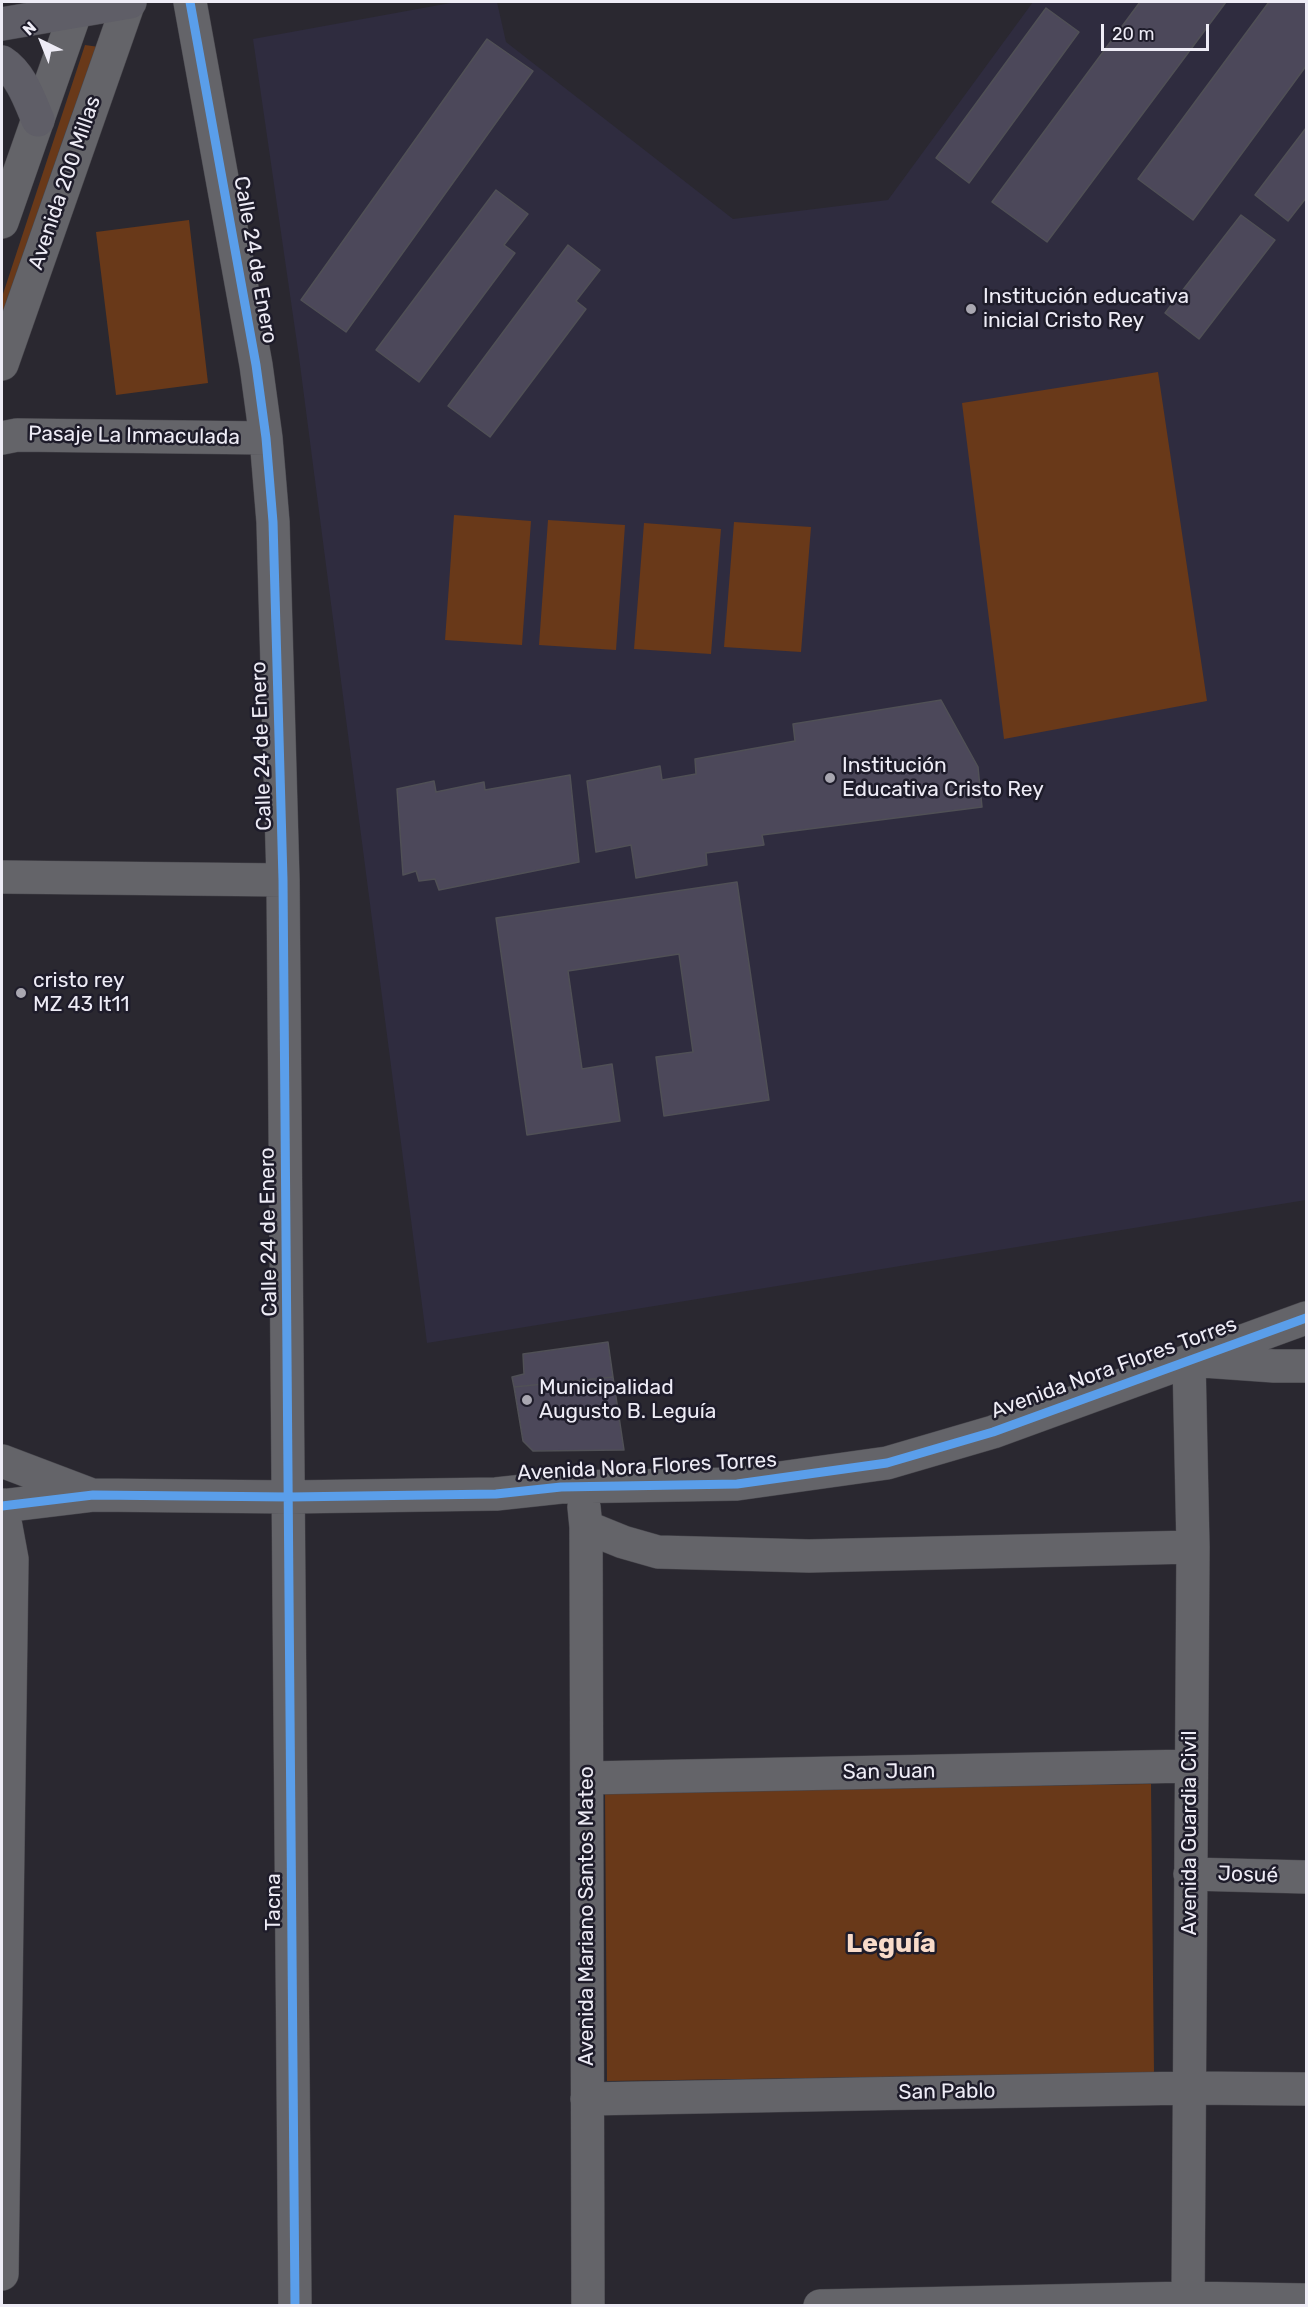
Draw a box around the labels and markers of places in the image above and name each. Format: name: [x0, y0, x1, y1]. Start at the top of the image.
place label: Institución educativa inicial Cristo Rey: [983, 284, 1189, 334]
marker: Institución educativa inicial Cristo Rey: [964, 302, 978, 316]
place label: Institución Educativa Cristo Rey: [842, 753, 1044, 803]
marker: Institución Educativa Cristo Rey: [823, 771, 837, 785]
place label: cristo rey MZ 43 lt11: [33, 968, 130, 1018]
marker: cristo rey MZ 43 lt11: [14, 986, 28, 1000]
place label: Municipalidad Augusto B. Leguía: [539, 1375, 716, 1425]
marker: Municipalidad Augusto B. Leguía: [520, 1393, 534, 1407]

